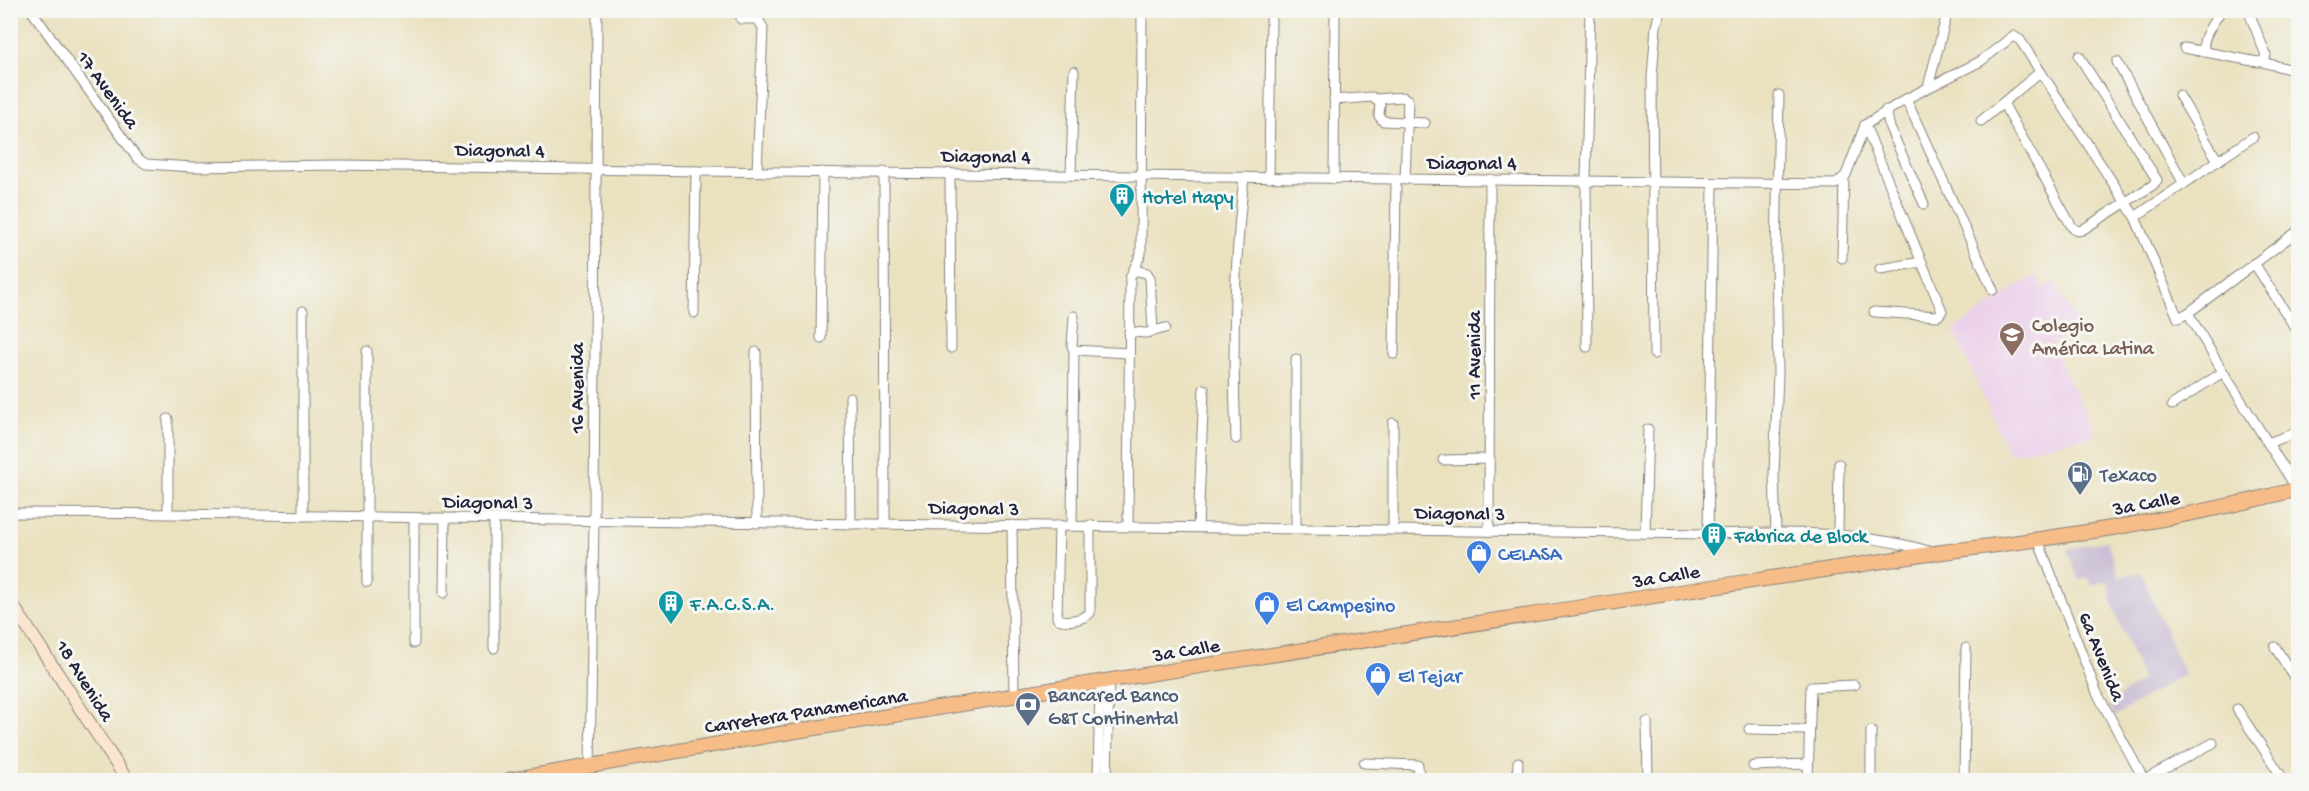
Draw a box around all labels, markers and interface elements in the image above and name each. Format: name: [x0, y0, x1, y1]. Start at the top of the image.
street label: 17 Avenida: [70, 47, 143, 135]
street label: Diagonal 4: [453, 140, 545, 165]
street label: Diagonal 4: [939, 146, 1031, 171]
street label: Diagonal 4: [1425, 154, 1517, 177]
building icon: Hotel Hapy: [1107, 181, 1137, 219]
place label: Hotel Hapy: [1142, 188, 1234, 211]
street label: 11 Avenida: [1465, 310, 1488, 400]
place label: Colegio América Latina: [2032, 316, 2155, 362]
school or university icon: Colegio América Latina: [1997, 320, 2027, 358]
street label: 16 Avenida: [568, 342, 591, 434]
fuel station icon: Texaco: [2065, 459, 2095, 497]
place label: Texaco: [2099, 466, 2157, 489]
street label: 3a Calle: [2110, 488, 2182, 523]
street label: Diagonal 3: [441, 492, 533, 517]
street label: Diagonal 3: [927, 498, 1019, 523]
street label: Diagonal 3: [1413, 503, 1505, 528]
building icon: Fabrica de Block: [1699, 520, 1729, 558]
place label: Fabrica de Block: [1733, 527, 1870, 550]
shop icon: CELASA: [1464, 538, 1494, 576]
place label: CELASA: [1498, 545, 1563, 568]
street label: 3a Calle: [1631, 562, 1702, 595]
building icon: F.A.C.S.A.: [656, 588, 686, 626]
shop icon: El Campesino: [1252, 589, 1282, 627]
place label: F.A.C.S.A.: [689, 595, 775, 618]
place label: El Campesino: [1286, 596, 1396, 619]
street label: 6a Avenida: [2072, 610, 2128, 706]
street label: 18 Avenida: [49, 636, 117, 727]
street label: 3a Calle: [1151, 636, 1222, 669]
shop icon: El Tejar: [1363, 660, 1393, 698]
place label: El Tejar: [1398, 667, 1464, 690]
street label: Carretera Panamericana: [703, 686, 910, 741]
place label: Bancared Banco G&T Continental: [1047, 686, 1179, 732]
bank icon: Bancared Banco G&T Continental: [1013, 690, 1043, 728]

